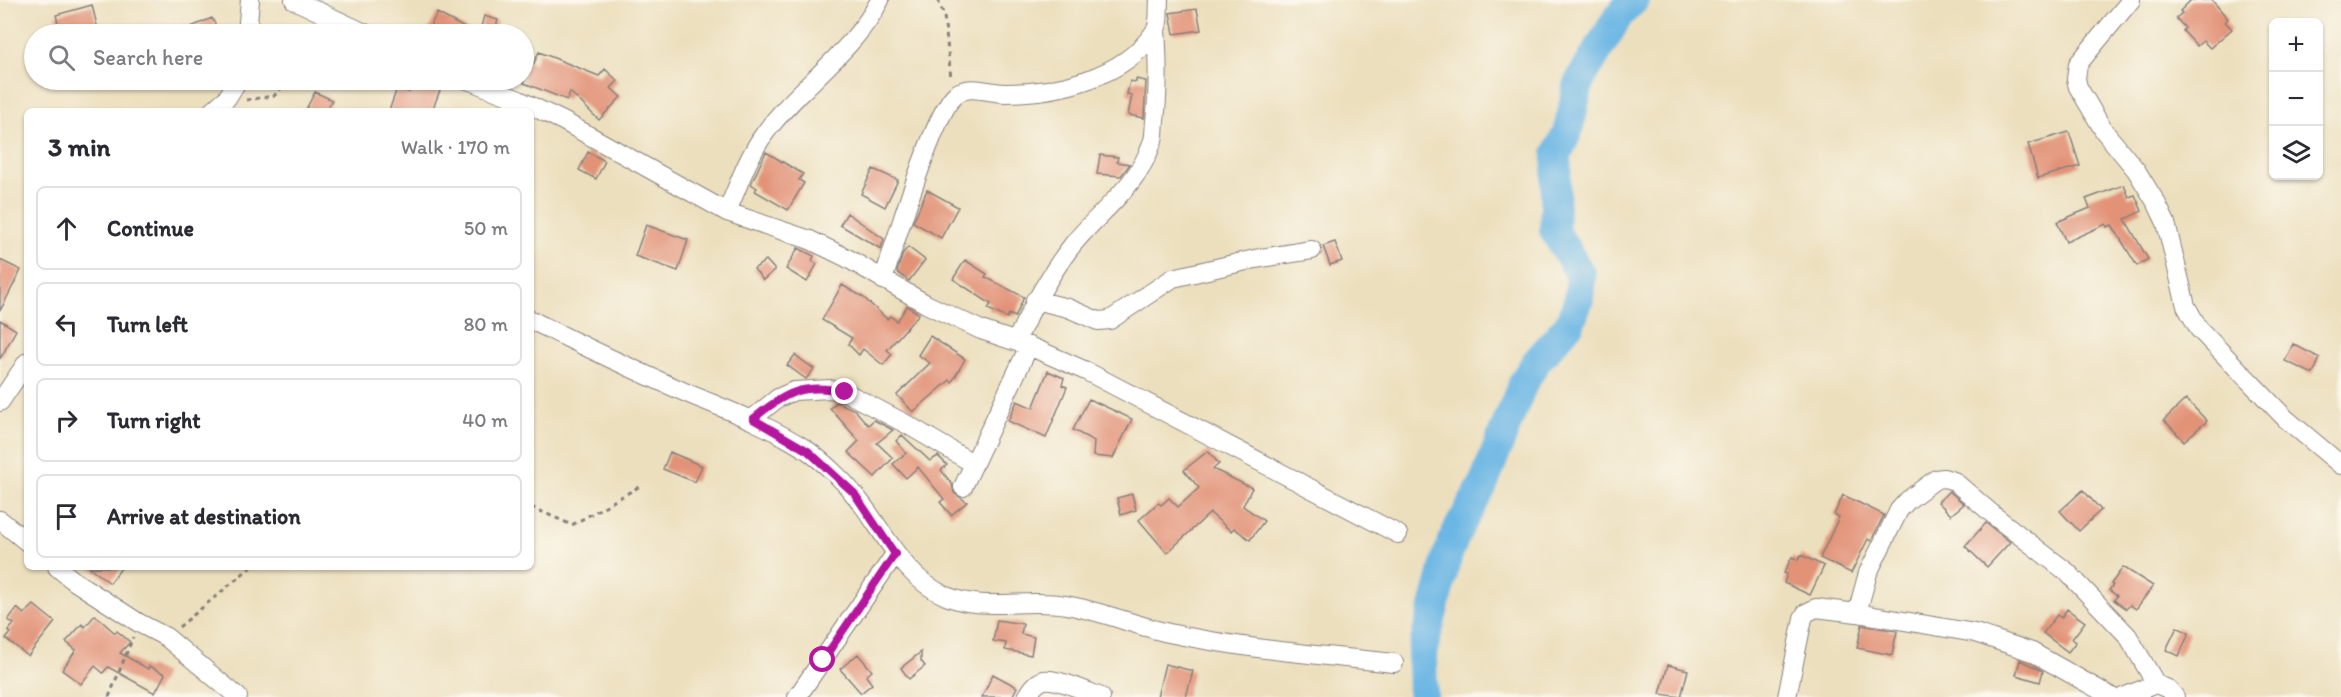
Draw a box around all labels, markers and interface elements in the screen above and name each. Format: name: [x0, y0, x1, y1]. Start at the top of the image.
map controls: [2269, 18, 2323, 180]
button: +: [2269, 18, 2323, 72]
search box: [24, 24, 534, 90]
icon: search: [45, 41, 78, 74]
text: Search here: [93, 44, 203, 71]
button: −: [2269, 72, 2323, 126]
button: layers: [2269, 126, 2323, 180]
text: 3 min: [48, 131, 110, 163]
text: Walk · 170 m: [401, 135, 510, 159]
icon: ahead: [50, 212, 83, 245]
text: Continue: [107, 215, 194, 242]
text: 50 m: [464, 216, 508, 240]
icon: left: [50, 308, 83, 341]
text: Turn left: [107, 311, 188, 338]
text: 80 m: [463, 312, 508, 336]
route end: [831, 378, 857, 404]
icon: right: [50, 404, 83, 437]
text: Turn right: [107, 407, 201, 434]
text: 40 m: [462, 408, 508, 432]
icon: arrive: [50, 500, 83, 533]
text: Arrive at destination: [107, 503, 301, 530]
route start: [809, 646, 835, 672]

